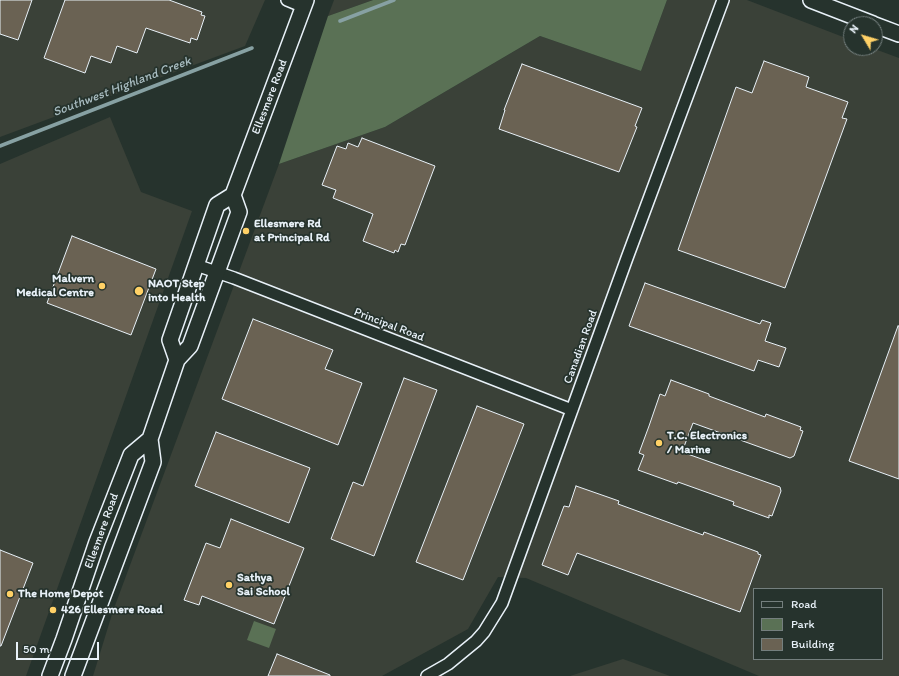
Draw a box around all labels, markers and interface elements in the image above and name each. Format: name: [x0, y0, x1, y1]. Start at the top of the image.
north arrow: [843, 16, 883, 56]
text: N: [847, 22, 861, 36]
water label: Southwest Highland Creek: [51, 53, 193, 121]
street label: Ellesmere Road: [249, 57, 291, 137]
place label: Ellesmere Rd at Principal Rd: [254, 217, 330, 245]
marker: Ellesmere Rd at Principal Rd: [241, 226, 251, 236]
place label: Malvern Medical Centre: [16, 272, 94, 300]
place label: NAOT Step into Health: [148, 277, 205, 305]
marker: Malvern Medical Centre: [97, 281, 107, 291]
marker: NAOT Step into Health: [133, 285, 145, 297]
street label: Principal Road: [352, 305, 426, 345]
street label: Canadian Road: [561, 308, 601, 386]
place label: T.C. Electronics / Marine: [667, 429, 747, 457]
marker: T.C. Electronics / Marine: [654, 438, 664, 448]
street label: Ellesmere Road: [82, 491, 122, 571]
place label: Sathya Sai School: [237, 571, 290, 599]
marker: Sathya Sai School: [224, 580, 234, 590]
place label: The Home Depot: [18, 587, 103, 601]
legend: [753, 588, 883, 660]
marker: The Home Depot: [5, 589, 15, 599]
text: Road: [791, 597, 817, 611]
place label: 426 Ellesmere Road: [61, 603, 163, 617]
marker: 426 Ellesmere Road: [48, 605, 58, 615]
text: Park: [791, 617, 815, 631]
scale bar: [18, 634, 101, 660]
text: Building: [791, 637, 834, 651]
text: 50 m: [23, 642, 49, 656]

